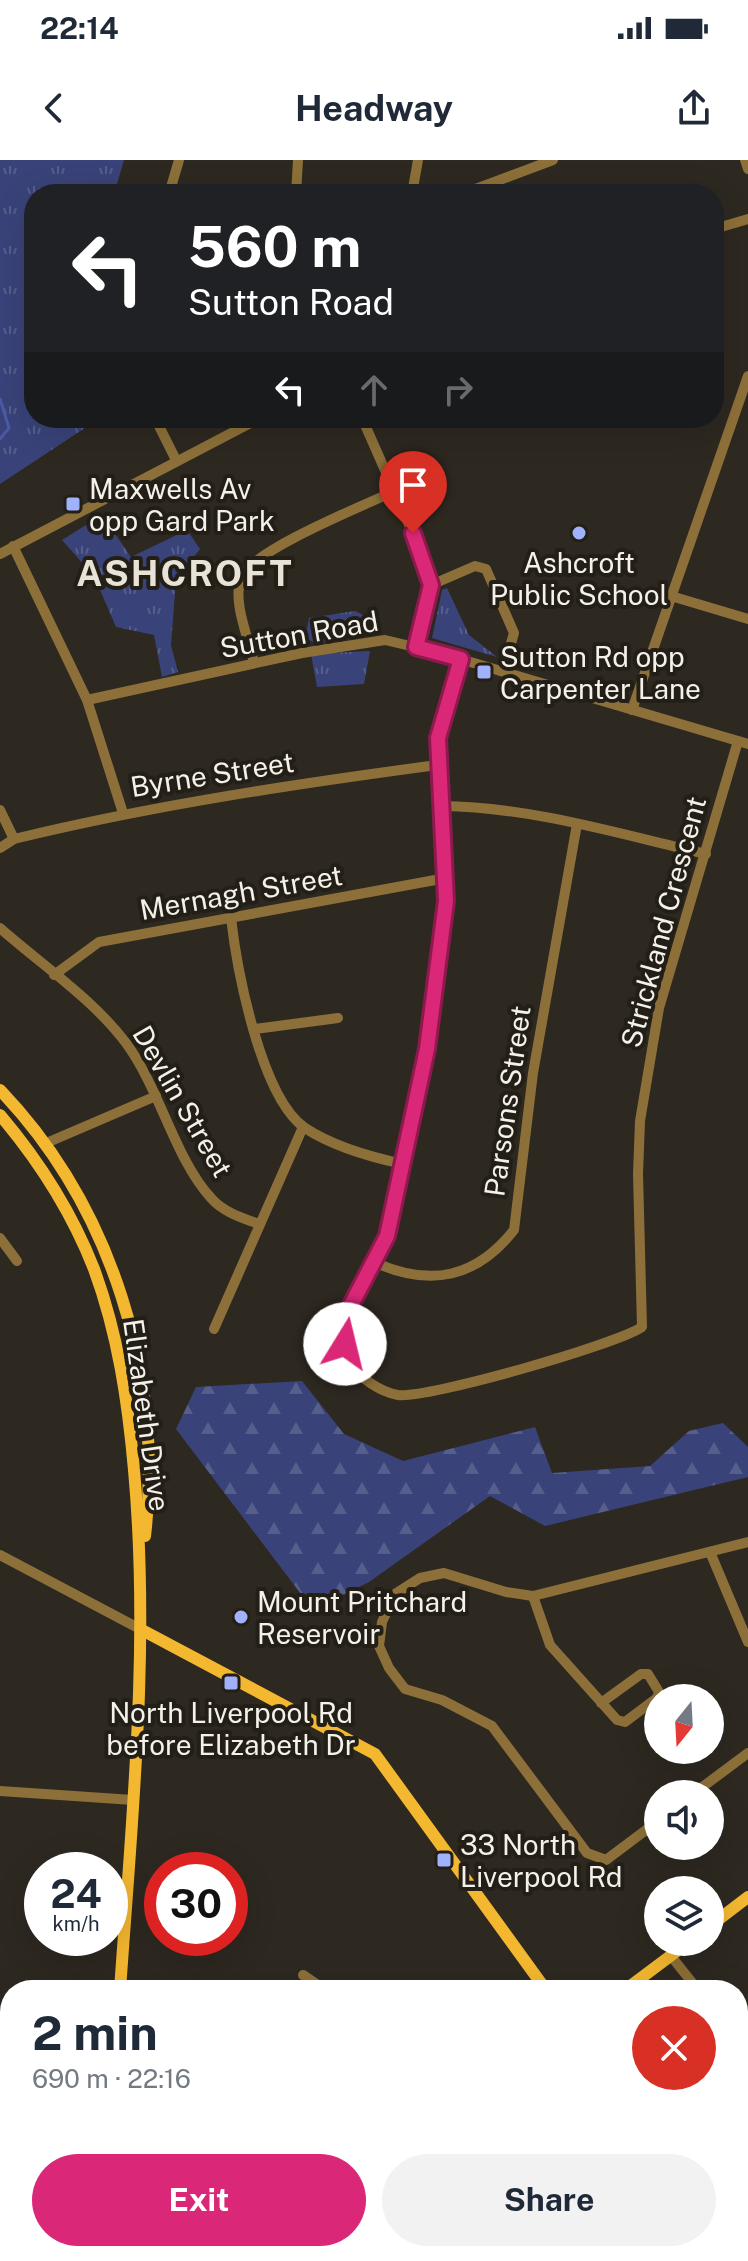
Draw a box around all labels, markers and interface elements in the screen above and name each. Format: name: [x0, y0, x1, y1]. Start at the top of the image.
text: 22:14: [40, 10, 119, 46]
icon: back: [32, 86, 76, 130]
icon: share: [672, 86, 716, 130]
text: Headway: [295, 87, 453, 129]
text: 560 m: [188, 214, 361, 280]
icon: left: [56, 216, 160, 320]
text: Sutton Road: [188, 281, 394, 323]
icon: left: [268, 368, 312, 412]
icon: ahead: [352, 368, 396, 412]
icon: right: [436, 368, 480, 412]
pin: [379, 451, 447, 533]
icon: arrive: [391, 463, 435, 507]
place label: Maxwells Av opp Gard Park: [89, 472, 275, 537]
marker: Maxwells Av opp Gard Park: [64, 495, 82, 513]
marker: Ashcroft Public School: [570, 524, 588, 542]
place label: Ashcroft Public School: [490, 546, 668, 611]
district label: ASHCROFT: [76, 552, 294, 594]
street label: Sutton Road: [217, 604, 381, 664]
place label: Sutton Rd opp Carpenter Lane: [500, 640, 701, 705]
marker: Sutton Rd opp Carpenter Lane: [475, 663, 493, 681]
street label: Byrne Street: [128, 745, 296, 803]
street label: Strickland Crescent: [614, 793, 712, 1051]
street label: Mernagh Street: [137, 858, 345, 926]
street label: Parsons Street: [477, 1003, 537, 1199]
street label: Devlin Street: [126, 1019, 240, 1183]
position arrow: [303, 1302, 387, 1386]
street label: Elizabeth Drive: [117, 1317, 177, 1513]
place label: Mount Pritchard Reservoir: [257, 1585, 467, 1650]
marker: Mount Pritchard Reservoir: [232, 1608, 250, 1626]
marker: North Liverpool Rd before Elizabeth Dr: [222, 1674, 240, 1692]
north arrow: [644, 1684, 724, 1764]
map controls: [644, 1684, 724, 1956]
place label: North Liverpool Rd before Elizabeth Dr: [106, 1696, 356, 1761]
button: sound: [644, 1780, 724, 1860]
place label: 33 North Liverpool Rd: [460, 1828, 623, 1893]
marker: 33 North Liverpool Rd: [435, 1851, 453, 1869]
speed limit sign: 30: [144, 1852, 248, 1956]
text: 24: [50, 1870, 102, 1917]
button: layers: [644, 1876, 724, 1956]
text: km/h: [52, 1912, 100, 1936]
text: 2 min: [32, 2004, 158, 2061]
button: close: [632, 2006, 716, 2090]
text: 690 m · 22:16: [32, 2063, 191, 2094]
button: Exit: [32, 2154, 366, 2246]
button: Share: [382, 2154, 716, 2246]

